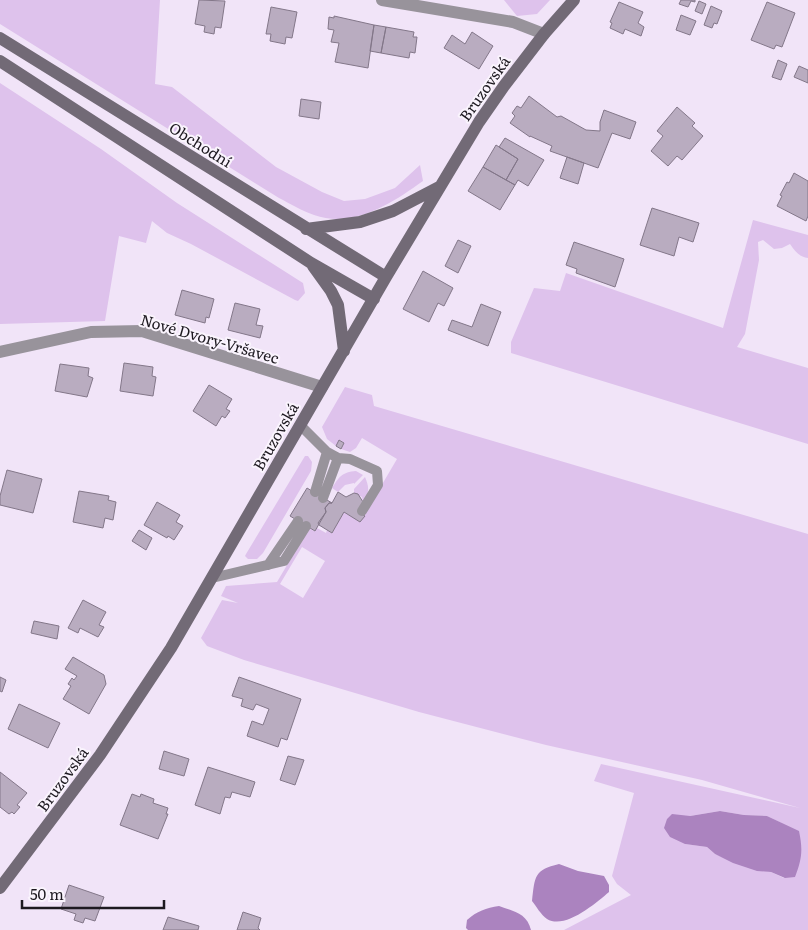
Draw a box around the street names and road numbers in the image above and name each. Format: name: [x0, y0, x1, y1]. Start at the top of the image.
street label: Bruzovská: [453, 50, 515, 125]
street label: Obchodní: [165, 116, 237, 172]
street label: Nové Dvory-Vršavec: [138, 307, 282, 369]
street label: Bruzovská: [246, 397, 304, 474]
street label: Bruzovská: [31, 741, 94, 816]

